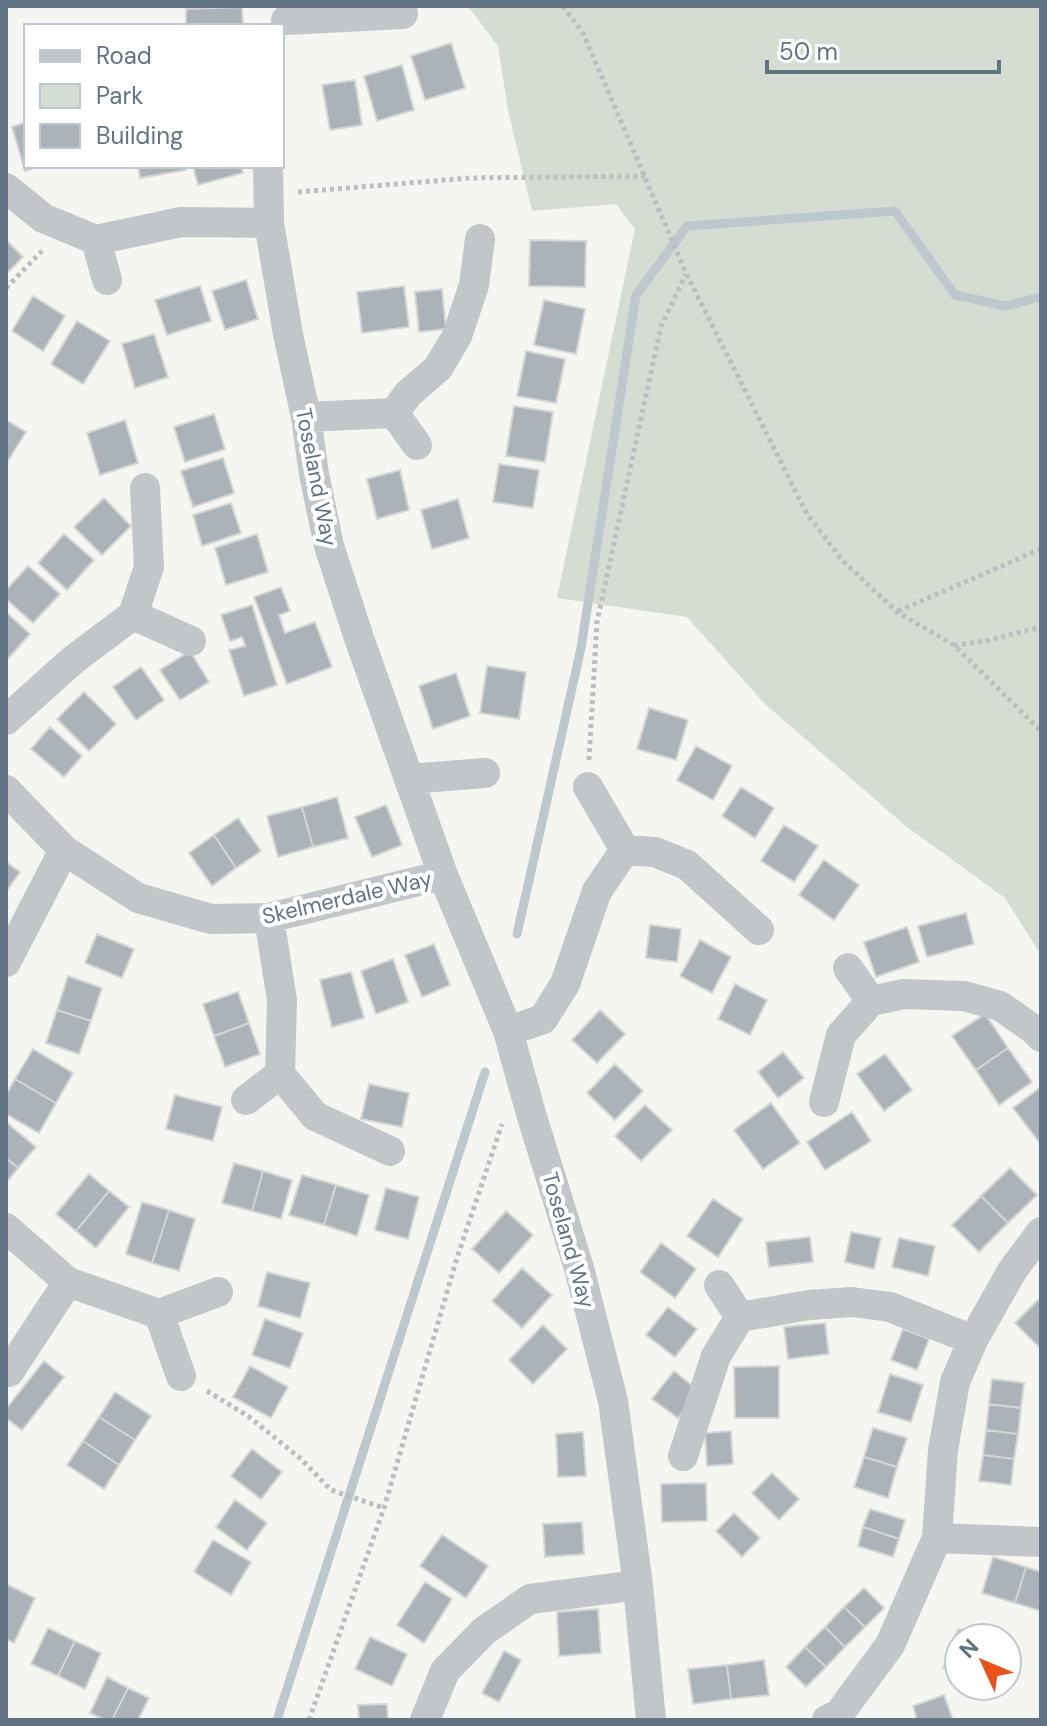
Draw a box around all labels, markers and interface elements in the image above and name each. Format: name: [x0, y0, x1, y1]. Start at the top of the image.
legend: [24, 24, 284, 168]
scale bar: [767, 24, 999, 74]
text: 50 m: [779, 36, 838, 67]
text: Road: [96, 40, 152, 71]
text: Park: [96, 80, 143, 111]
text: Building: [96, 120, 183, 151]
street label: Toseland Way: [289, 406, 344, 549]
street label: Skelmerdale Way: [259, 864, 435, 931]
street label: Toseland Way: [535, 1169, 602, 1312]
north arrow: [943, 1622, 1023, 1702]
text: N: [953, 1633, 985, 1664]

